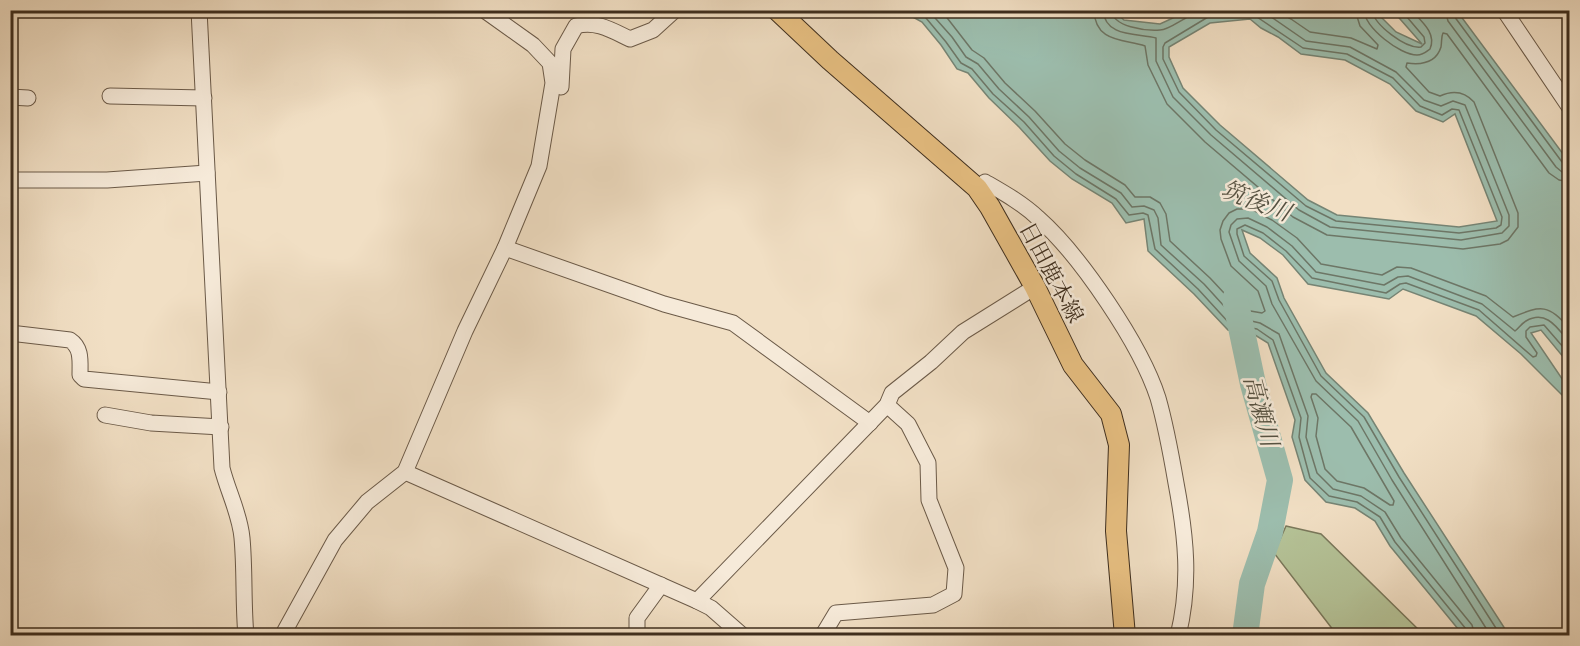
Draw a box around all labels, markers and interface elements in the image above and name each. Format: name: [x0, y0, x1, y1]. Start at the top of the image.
water label: 筑後川: [1217, 175, 1297, 230]
street label: 日田鹿本線: [1013, 218, 1088, 328]
water label: 高瀬川: [1236, 373, 1285, 453]

